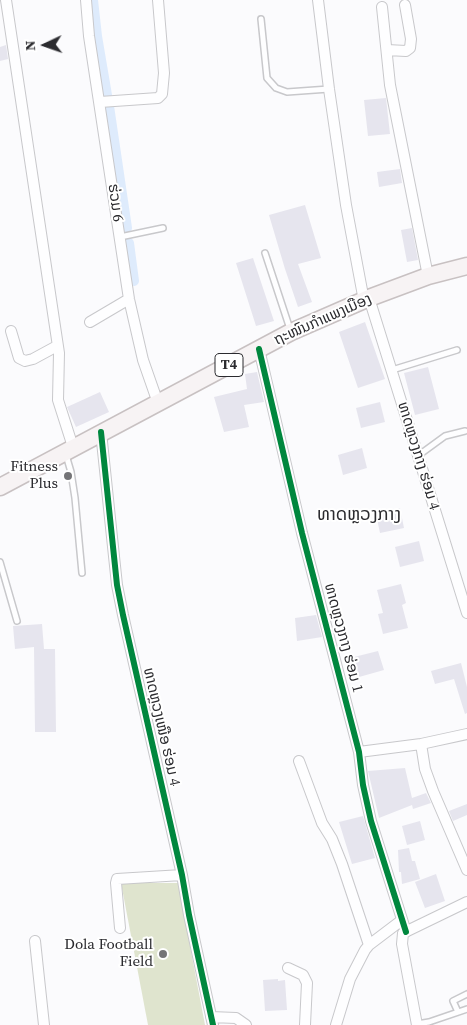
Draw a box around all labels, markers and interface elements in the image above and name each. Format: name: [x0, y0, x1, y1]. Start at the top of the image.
north arrow: [20, 20, 70, 70]
text: N: [20, 40, 40, 51]
street label: ຮ່ວມ 6: [103, 183, 127, 223]
street label: ຖະໜົນກຳແພງເມືອງ: [271, 290, 375, 350]
road number: T4: [215, 354, 243, 376]
street label: ທາດຫຼວງກາງ ຮ່ອມ 4: [393, 400, 443, 512]
place label: Fitness Plus: [10, 458, 58, 493]
marker: Fitness Plus: [62, 470, 74, 482]
district label: ທາດຫຼວງກາງ: [317, 504, 401, 526]
street label: ທາດຫຼວງກາງ ຮ່ອມ 1: [320, 581, 366, 695]
street label: ທາດຫຼວງເໜືອ ຮ່ອມ 4: [139, 666, 183, 788]
place label: Dola Football Field: [64, 936, 153, 971]
marker: Dola Football Field: [157, 948, 169, 960]

